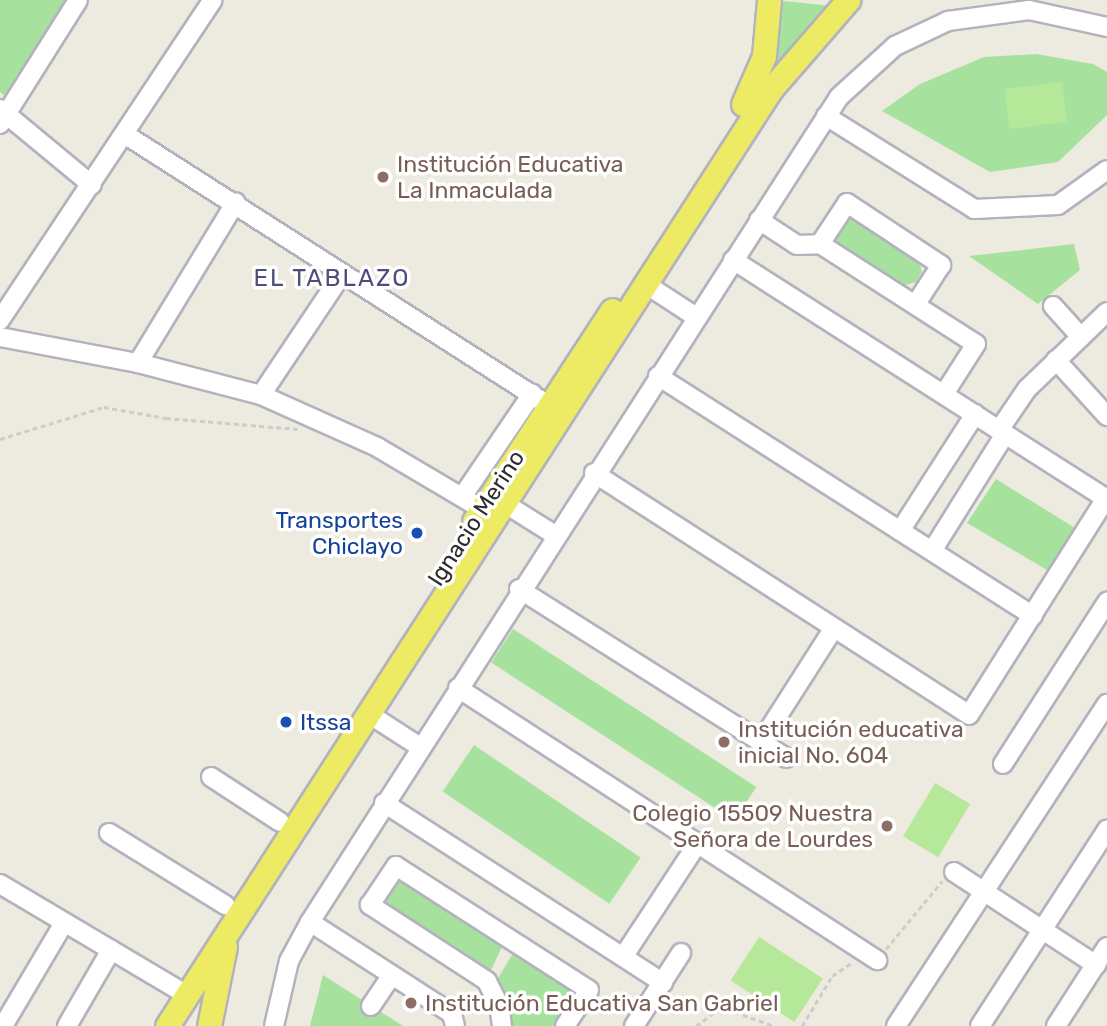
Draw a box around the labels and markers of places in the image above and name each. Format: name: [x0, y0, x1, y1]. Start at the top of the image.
place label: Institución Educativa La Inmaculada: [397, 150, 624, 204]
marker: Institución Educativa La Inmaculada: [375, 169, 391, 185]
place label: Transportes Chiclayo: [275, 506, 403, 560]
marker: Transportes Chiclayo: [409, 525, 425, 541]
place label: Itssa: [300, 708, 351, 736]
marker: Itssa: [278, 714, 294, 730]
place label: Institución educativa inicial No. 604: [738, 715, 964, 769]
marker: Institución educativa inicial No. 604: [716, 734, 732, 750]
place label: Colegio 15509 Nuestra Señora de Lourdes: [632, 799, 873, 853]
marker: Colegio 15509 Nuestra Señora de Lourdes: [879, 818, 895, 834]
place label: Institución Educativa San Gabriel: [425, 989, 779, 1017]
marker: Institución Educativa San Gabriel: [403, 995, 419, 1011]

